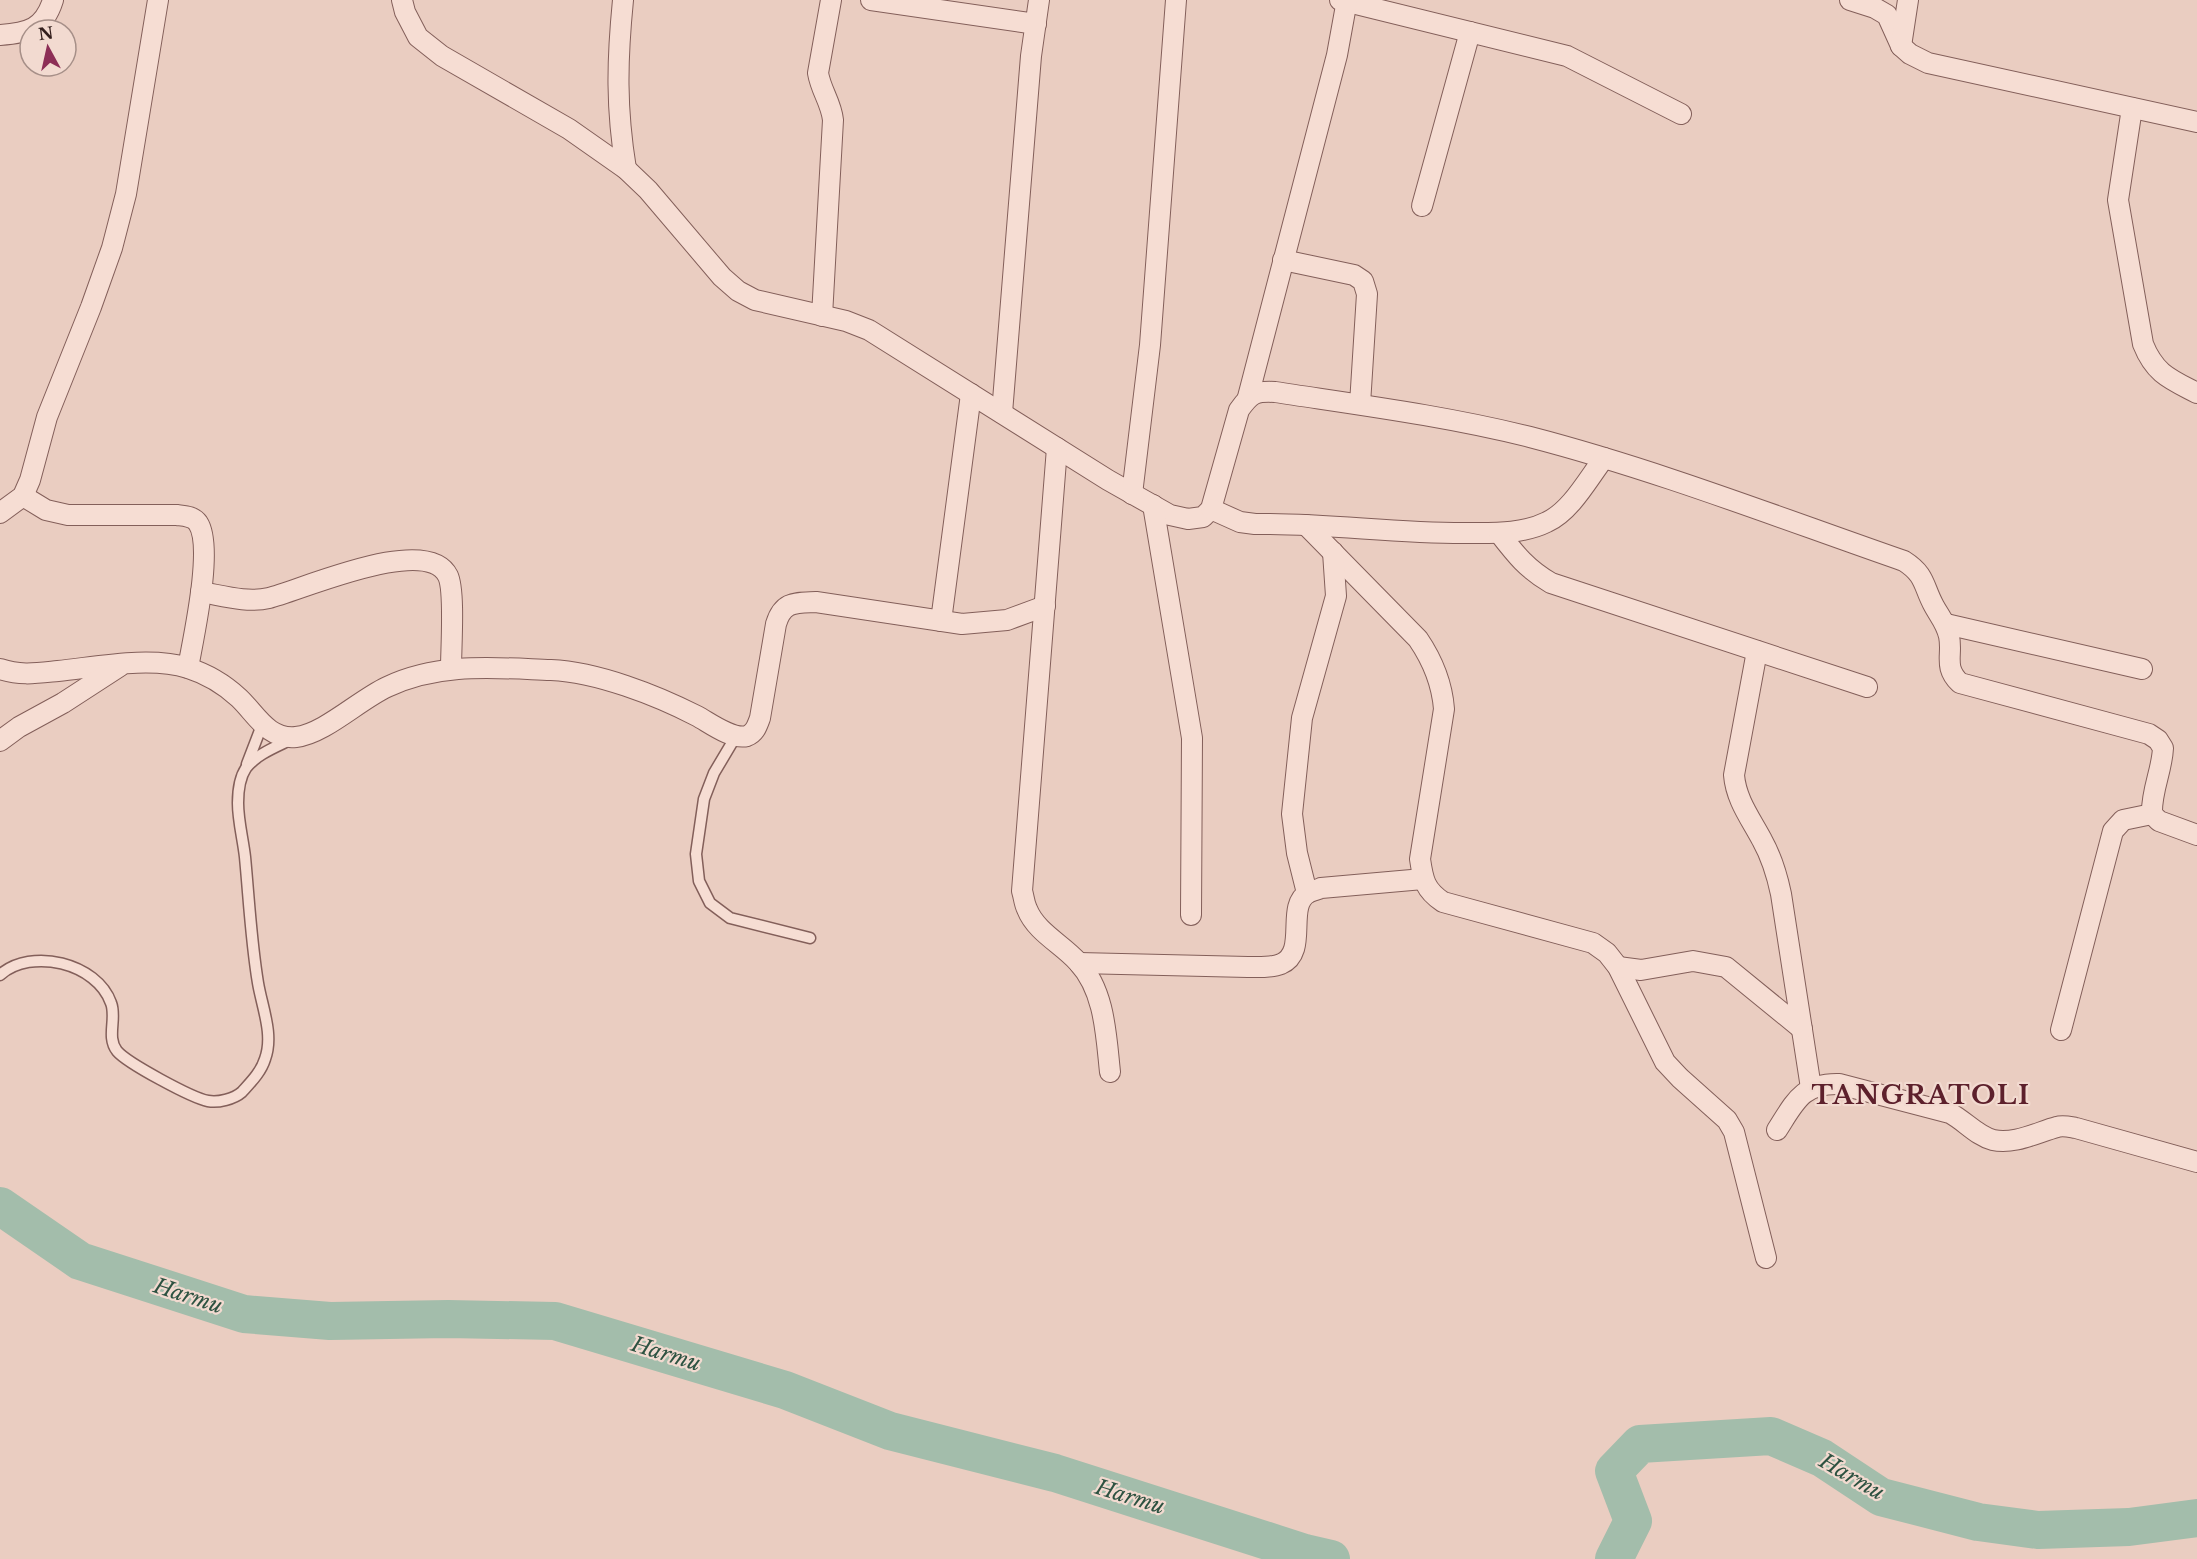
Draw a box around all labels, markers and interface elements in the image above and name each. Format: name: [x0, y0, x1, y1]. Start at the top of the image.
north arrow: [18, 18, 78, 78]
text: N: [37, 22, 55, 44]
district label: TANGRATOLI: [1811, 1079, 2031, 1111]
water label: Harmu: [149, 1272, 226, 1319]
water label: Harmu: [627, 1331, 704, 1377]
water label: Harmu: [1814, 1448, 1889, 1506]
water label: Harmu: [1091, 1474, 1168, 1520]

